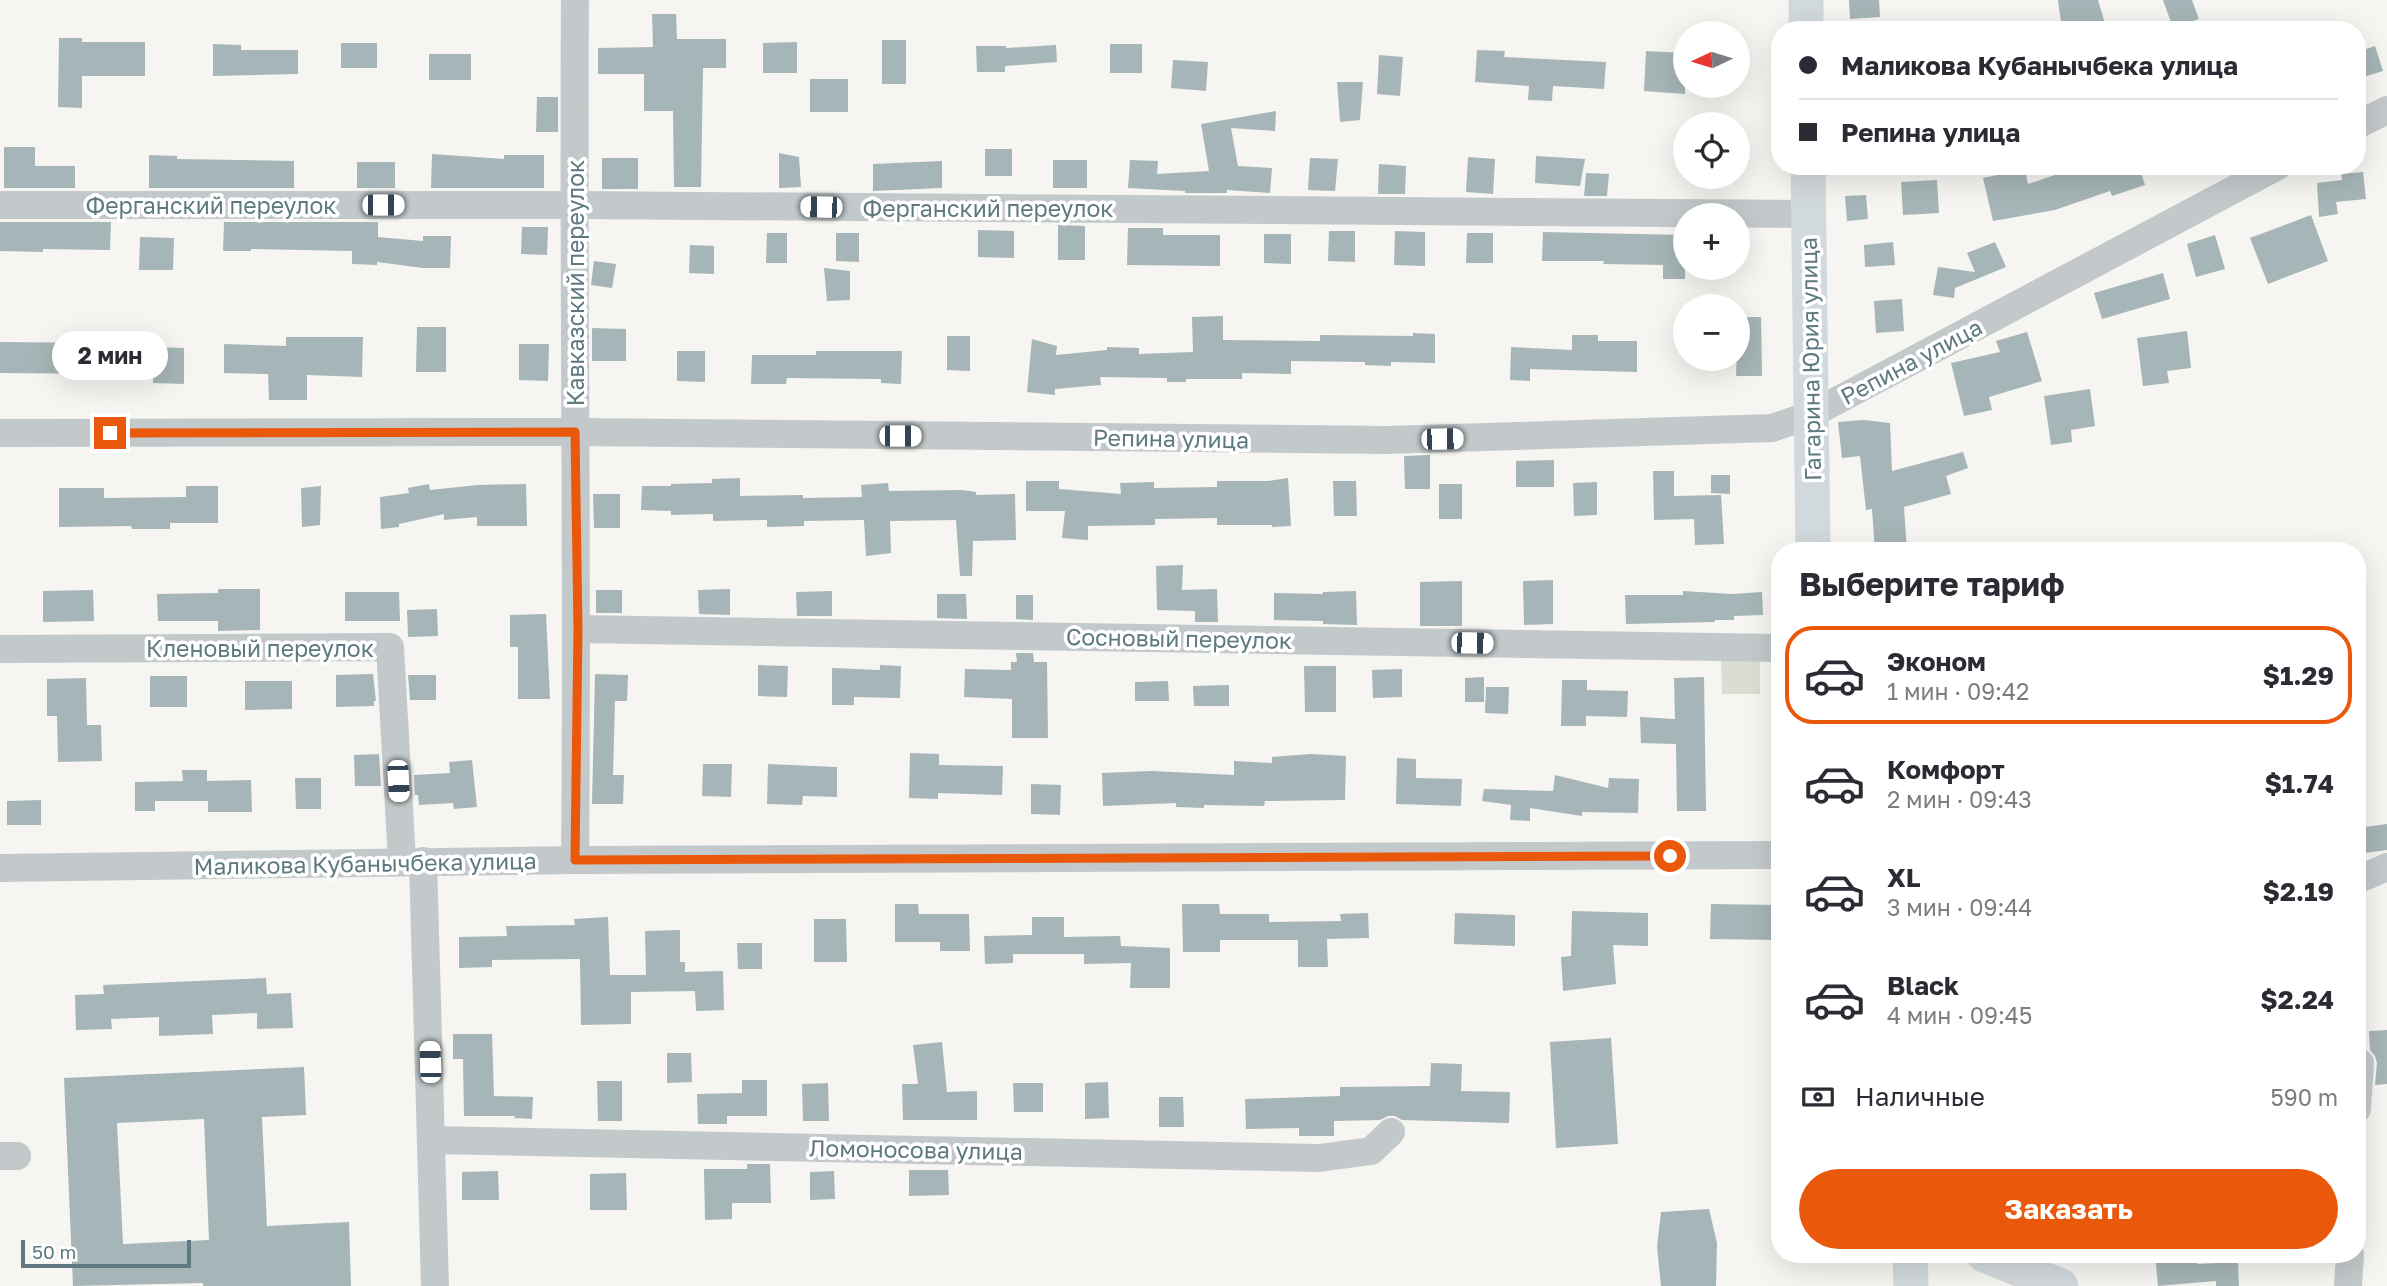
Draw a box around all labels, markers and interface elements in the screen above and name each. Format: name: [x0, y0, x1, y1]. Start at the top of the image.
north arrow: [1673, 21, 1750, 98]
map controls: [1673, 21, 1750, 371]
text: Маликова Кубанычбека улица: [1841, 50, 2238, 81]
button: locate: [1673, 112, 1750, 189]
text: Репина улица: [1841, 117, 2020, 148]
street label: Кавказский переулок: [561, 160, 589, 406]
street label: Ферганский переулок: [85, 191, 337, 219]
street label: Ферганский переулок: [862, 194, 1114, 222]
car: [363, 195, 405, 216]
car: [800, 196, 843, 218]
button: +: [1673, 203, 1750, 280]
street label: Гагарина Юрия улица: [1794, 237, 1826, 481]
button: −: [1673, 294, 1750, 371]
street label: Репина улица: [1835, 312, 1987, 410]
callout: 2 мин: [52, 332, 168, 380]
text: 2 мин: [78, 341, 142, 369]
route end: [94, 417, 126, 449]
street label: Репина улица: [1093, 423, 1249, 453]
car: [880, 426, 922, 447]
car: [1421, 428, 1464, 450]
text: Выберите тариф: [1799, 565, 2065, 603]
street label: Сосновый переулок: [1066, 622, 1292, 654]
car: [1451, 632, 1494, 654]
street label: Кленовый переулок: [146, 634, 374, 662]
icon: car: [1803, 644, 1866, 707]
text: Эконом: [1887, 646, 1986, 677]
text: $1.29: [2262, 660, 2334, 691]
text: 1 мин · 09:42: [1887, 677, 2029, 705]
icon: car: [1803, 752, 1866, 815]
text: Комфорт: [1887, 754, 2005, 785]
car: [387, 759, 410, 803]
text: $1.74: [2264, 768, 2334, 799]
text: 2 мин · 09:43: [1887, 785, 2032, 813]
route start: [1654, 840, 1686, 872]
street label: Маликова Кубанычбека улица: [193, 846, 537, 880]
icon: car: [1803, 860, 1866, 923]
text: XL: [1887, 862, 1921, 893]
text: $2.19: [2262, 876, 2334, 907]
text: 3 мин · 09:44: [1887, 893, 2032, 921]
icon: car: [1803, 968, 1866, 1031]
text: Black: [1887, 970, 1959, 1001]
text: $2.24: [2260, 984, 2334, 1015]
text: 4 мин · 09:45: [1887, 1001, 2032, 1029]
car: [419, 1041, 442, 1083]
icon: cash: [1799, 1078, 1837, 1116]
text: Наличные: [1855, 1081, 1985, 1112]
text: 590 m: [2270, 1083, 2338, 1111]
street label: Ломоносова улица: [809, 1133, 1023, 1165]
button: Заказать: [1799, 1169, 2338, 1249]
scale bar: [21, 1237, 191, 1269]
text: 50 m: [32, 1240, 76, 1263]

